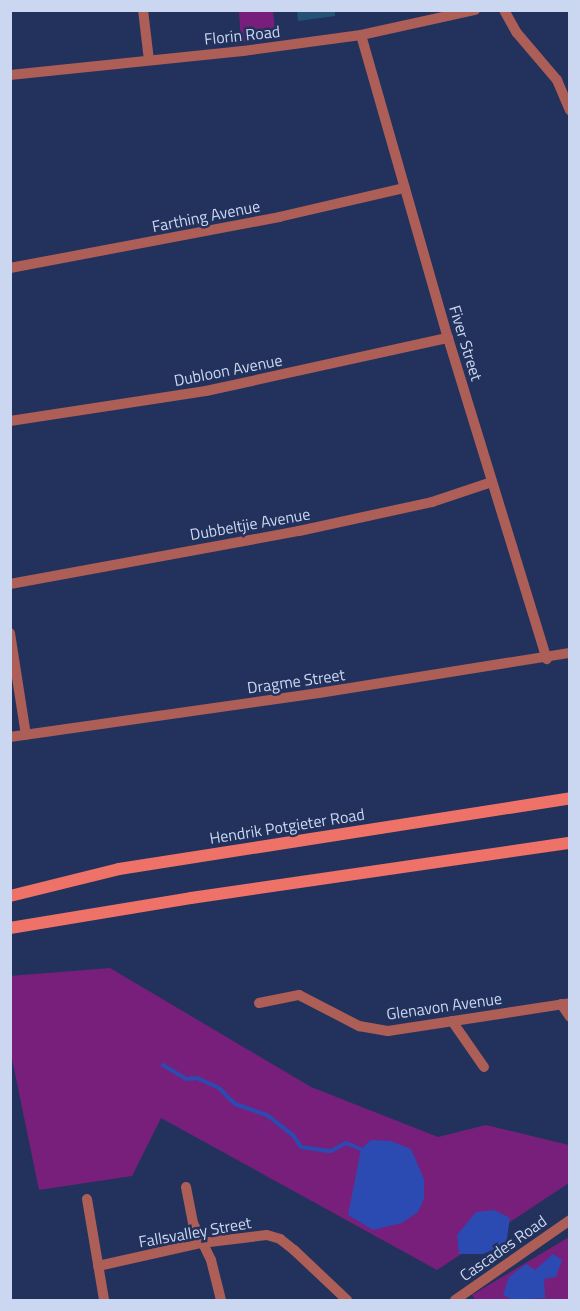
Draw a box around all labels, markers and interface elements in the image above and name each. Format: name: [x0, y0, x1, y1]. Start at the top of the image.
street label: Florin Road: [203, 21, 281, 49]
street label: Farthing Avenue: [150, 196, 262, 236]
street label: Fiver Street: [445, 303, 487, 383]
street label: Dubloon Avenue: [172, 350, 284, 390]
street label: Dubbeltjie Avenue: [188, 504, 312, 544]
street label: Dragme Street: [246, 665, 346, 697]
street label: Hendrik Potgieter Road: [208, 804, 366, 848]
street label: Glenavon Avenue: [385, 988, 503, 1024]
street label: Cascades Road: [456, 1211, 550, 1285]
street label: Fallsvalley Street: [137, 1213, 253, 1251]

